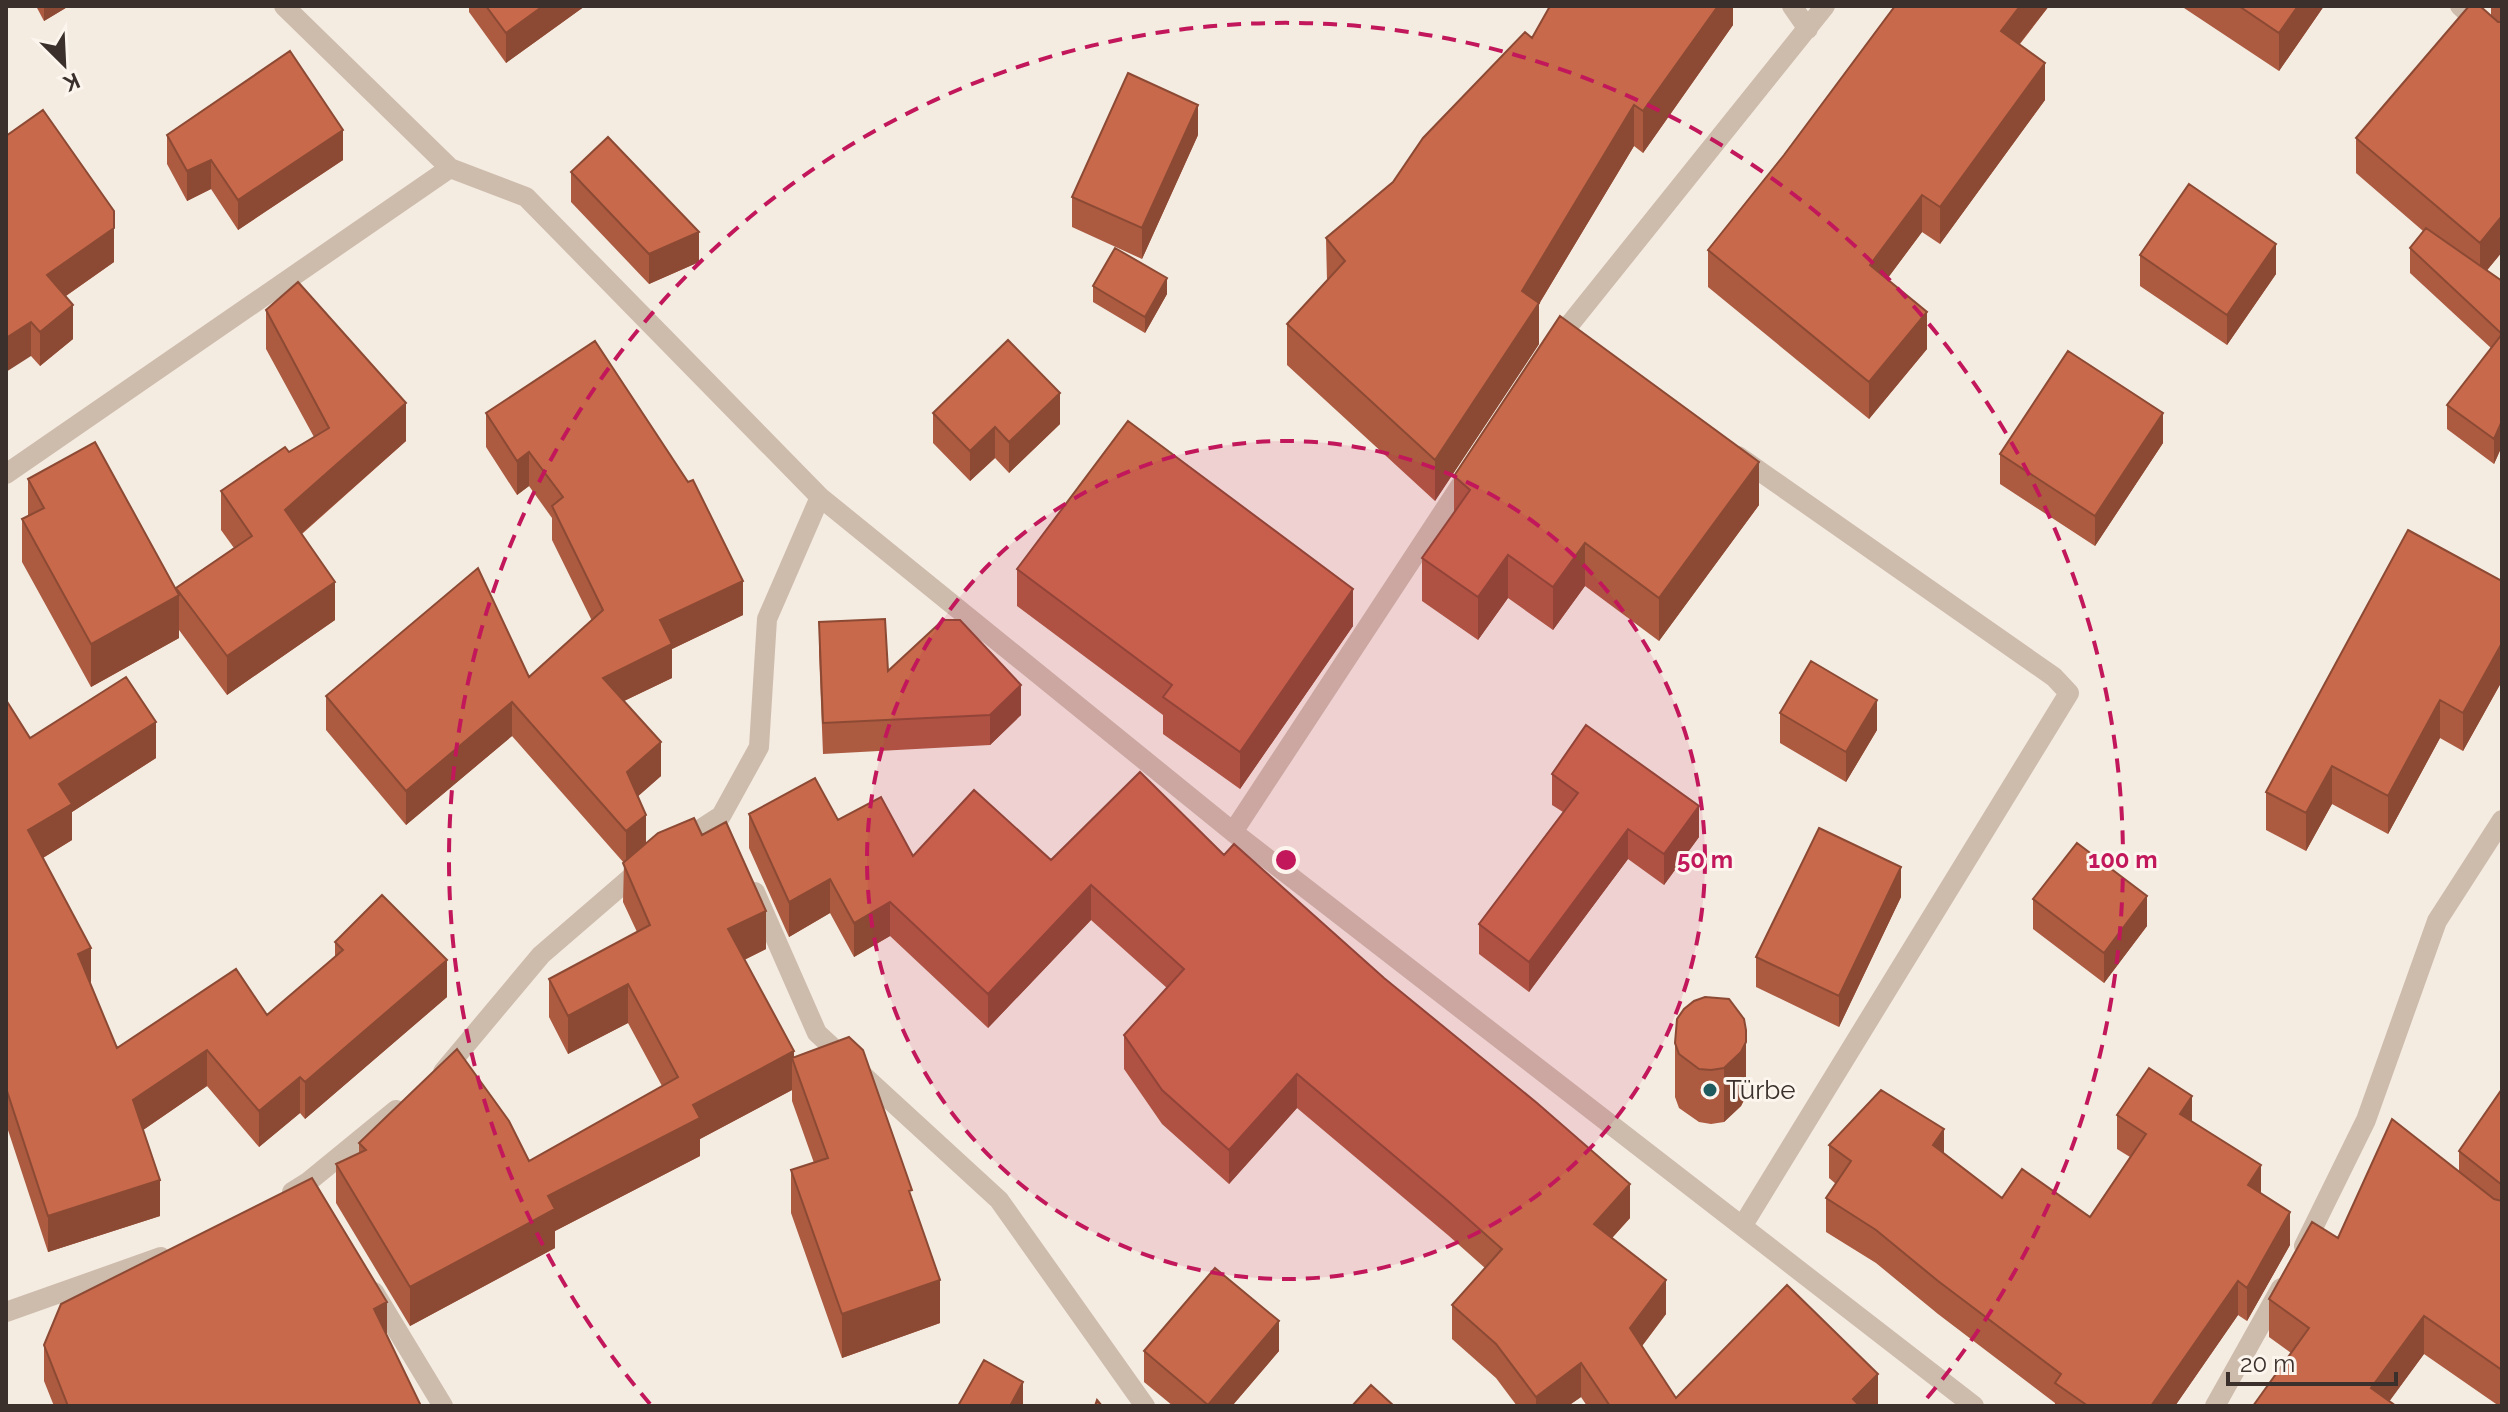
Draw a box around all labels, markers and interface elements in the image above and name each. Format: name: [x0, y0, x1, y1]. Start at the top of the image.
north arrow: [24, 24, 104, 104]
text: K: [60, 67, 84, 97]
text: 50 m: [1677, 845, 1733, 874]
text: 100 m: [2088, 845, 2158, 874]
centre of rings: [1272, 846, 1300, 874]
place label: Türbe: [1726, 1075, 1796, 1105]
marker: Türbe: [1701, 1081, 1719, 1099]
scale bar: [2228, 1336, 2396, 1386]
text: 20 m: [2240, 1349, 2295, 1378]

